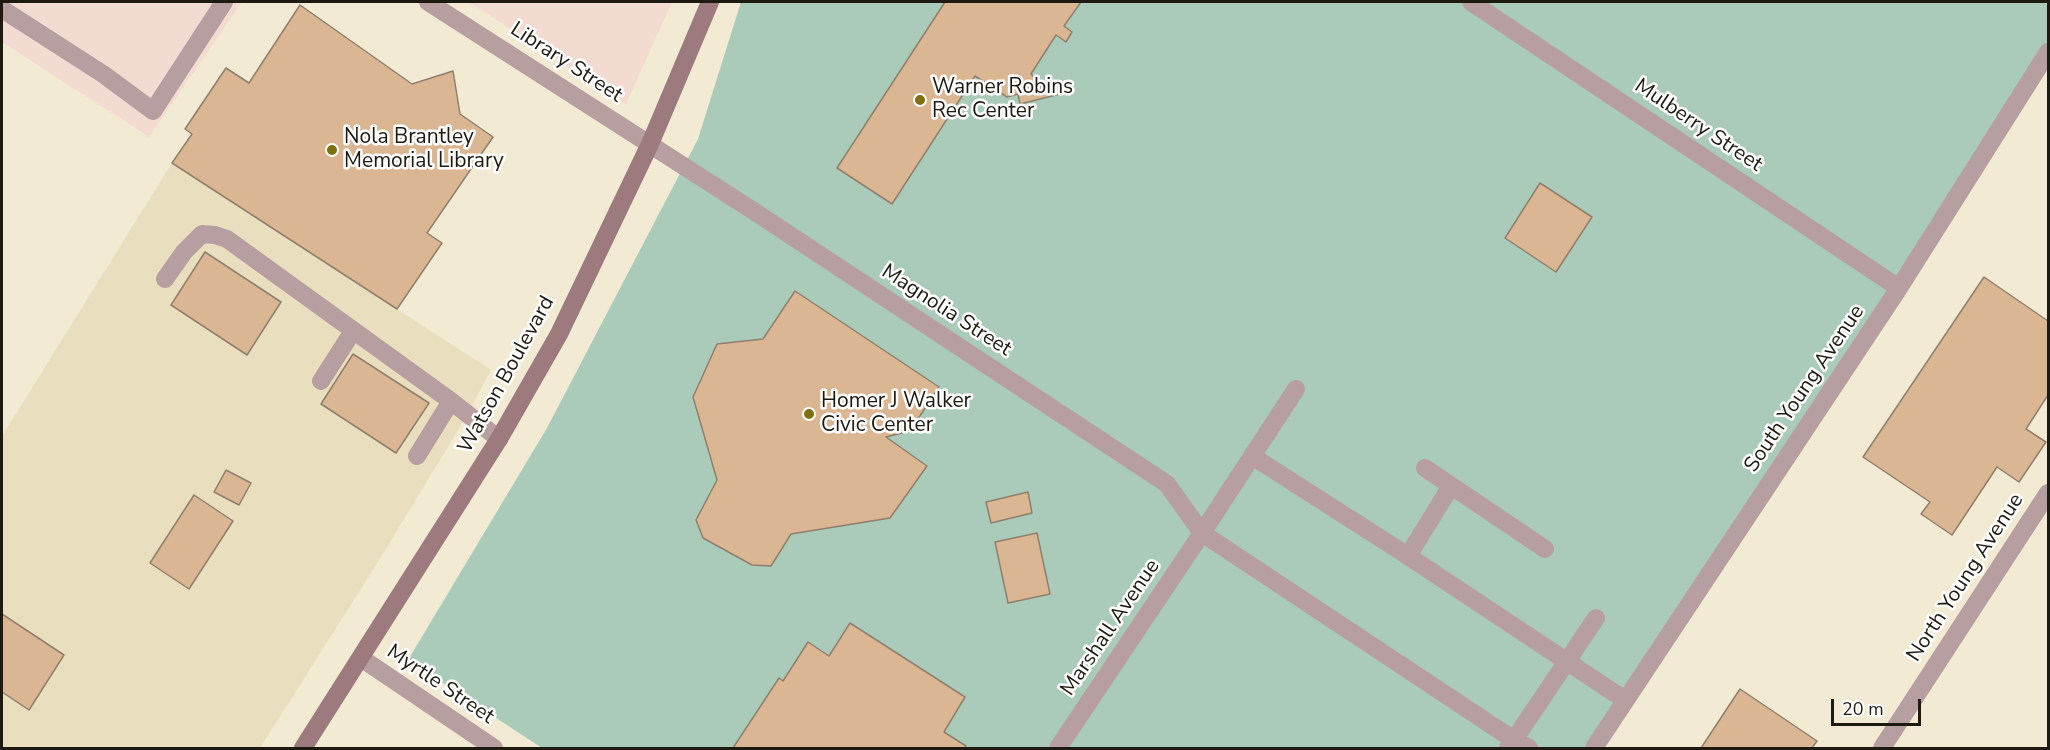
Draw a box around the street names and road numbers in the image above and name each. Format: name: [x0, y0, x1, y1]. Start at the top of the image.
street label: Library Street: [505, 17, 627, 109]
street label: Mulberry Street: [1629, 74, 1767, 178]
street label: Magnolia Street: [876, 260, 1016, 362]
street label: Watson Boulevard: [453, 292, 561, 458]
street label: South Young Avenue: [1740, 301, 1870, 477]
street label: North Young Avenue: [1902, 489, 2030, 667]
street label: Marshall Avenue: [1056, 555, 1166, 701]
street label: Myrtle Street: [381, 640, 499, 730]

